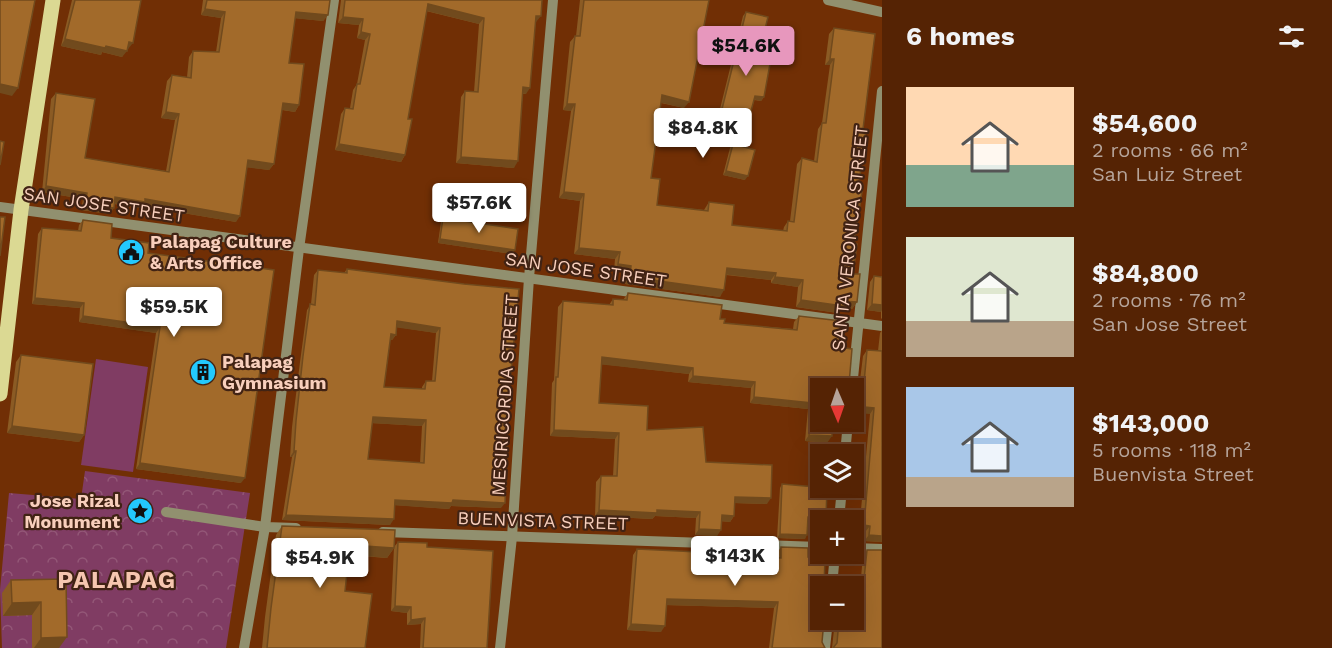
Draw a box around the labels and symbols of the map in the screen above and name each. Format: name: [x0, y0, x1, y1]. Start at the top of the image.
pin: $54.6K: [697, 26, 795, 77]
pin: $84.8K: [654, 108, 752, 159]
street label: SANTA VERONICA STREET: [827, 124, 872, 352]
street label: SAN JOSE STREET: [22, 183, 186, 226]
pin: $57.6K: [430, 183, 528, 234]
place label: Palapag Culture & Arts Office: [150, 231, 292, 273]
public building icon: Palapag Culture & Arts Office: [116, 237, 146, 267]
street label: SAN JOSE STREET: [504, 248, 668, 291]
pin: $59.5K: [125, 287, 223, 338]
street label: MESIRICORDIA STREET: [487, 293, 522, 496]
place label: Palapag Gymnasium: [222, 351, 327, 393]
building icon: Palapag Gymnasium: [188, 357, 218, 387]
north arrow: [810, 378, 864, 432]
place label: Jose Rizal Monument: [24, 490, 120, 532]
place icon: Jose Rizal Monument: [125, 496, 155, 526]
street label: BUENVISTA STREET: [457, 507, 629, 534]
pin: $143K: [693, 536, 777, 587]
pin: $54.9K: [271, 538, 369, 589]
district label: PALAPAG: [57, 566, 177, 594]

